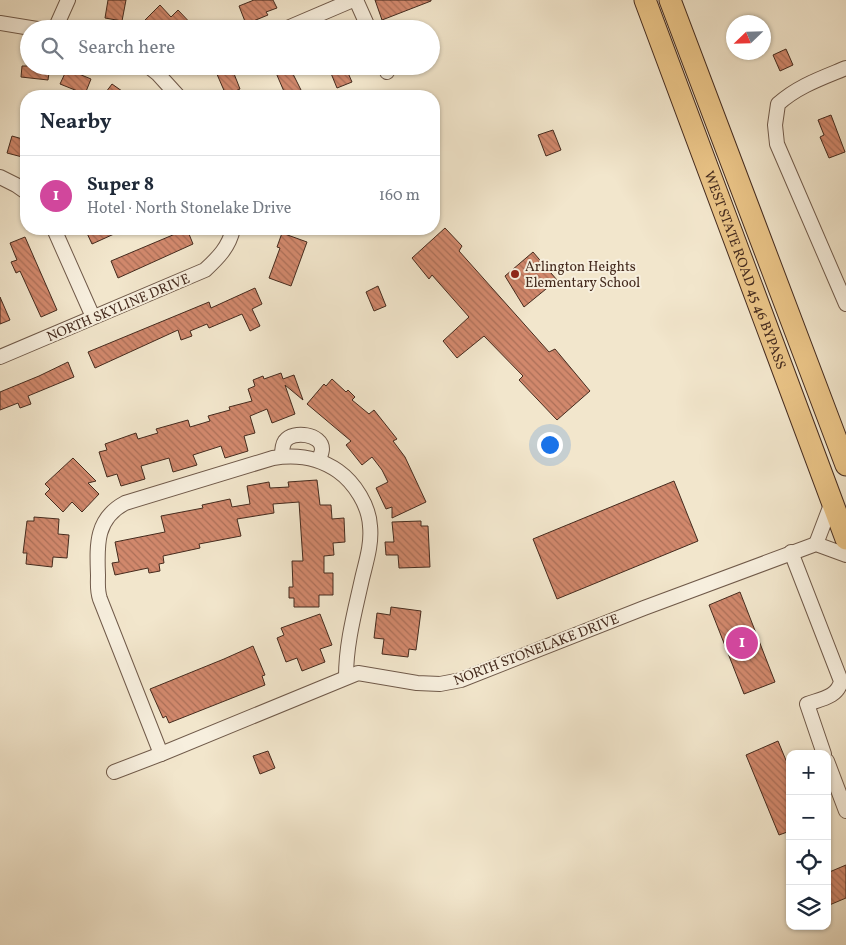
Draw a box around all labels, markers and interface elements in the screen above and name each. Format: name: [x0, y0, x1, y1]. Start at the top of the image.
north arrow: [726, 15, 771, 60]
search box: [20, 20, 440, 75]
icon: search: [38, 34, 66, 62]
text: Search here: [78, 35, 175, 61]
text: Nearby: [40, 108, 111, 137]
street label: WEST STATE ROAD 45 46 BYPASS: [699, 168, 790, 372]
text: Super 8: [87, 172, 154, 198]
text: 1: [53, 185, 59, 207]
text: 160 m: [379, 185, 420, 207]
text: Hotel · North Stonelake Drive: [87, 198, 291, 220]
place label: Arlington Heights Elementary School: [525, 258, 640, 293]
marker: Arlington Heights Elementary School: [509, 268, 521, 280]
street label: NORTH SKYLINE DRIVE: [44, 270, 193, 347]
your location: [537, 432, 563, 458]
street label: NORTH STONELAKE DRIVE: [451, 610, 622, 691]
pin: 1: [726, 624, 758, 662]
map controls: [786, 750, 831, 930]
button: +: [786, 750, 831, 795]
button: −: [786, 795, 831, 840]
button: locate: [786, 840, 831, 885]
button: layers: [786, 885, 831, 930]

